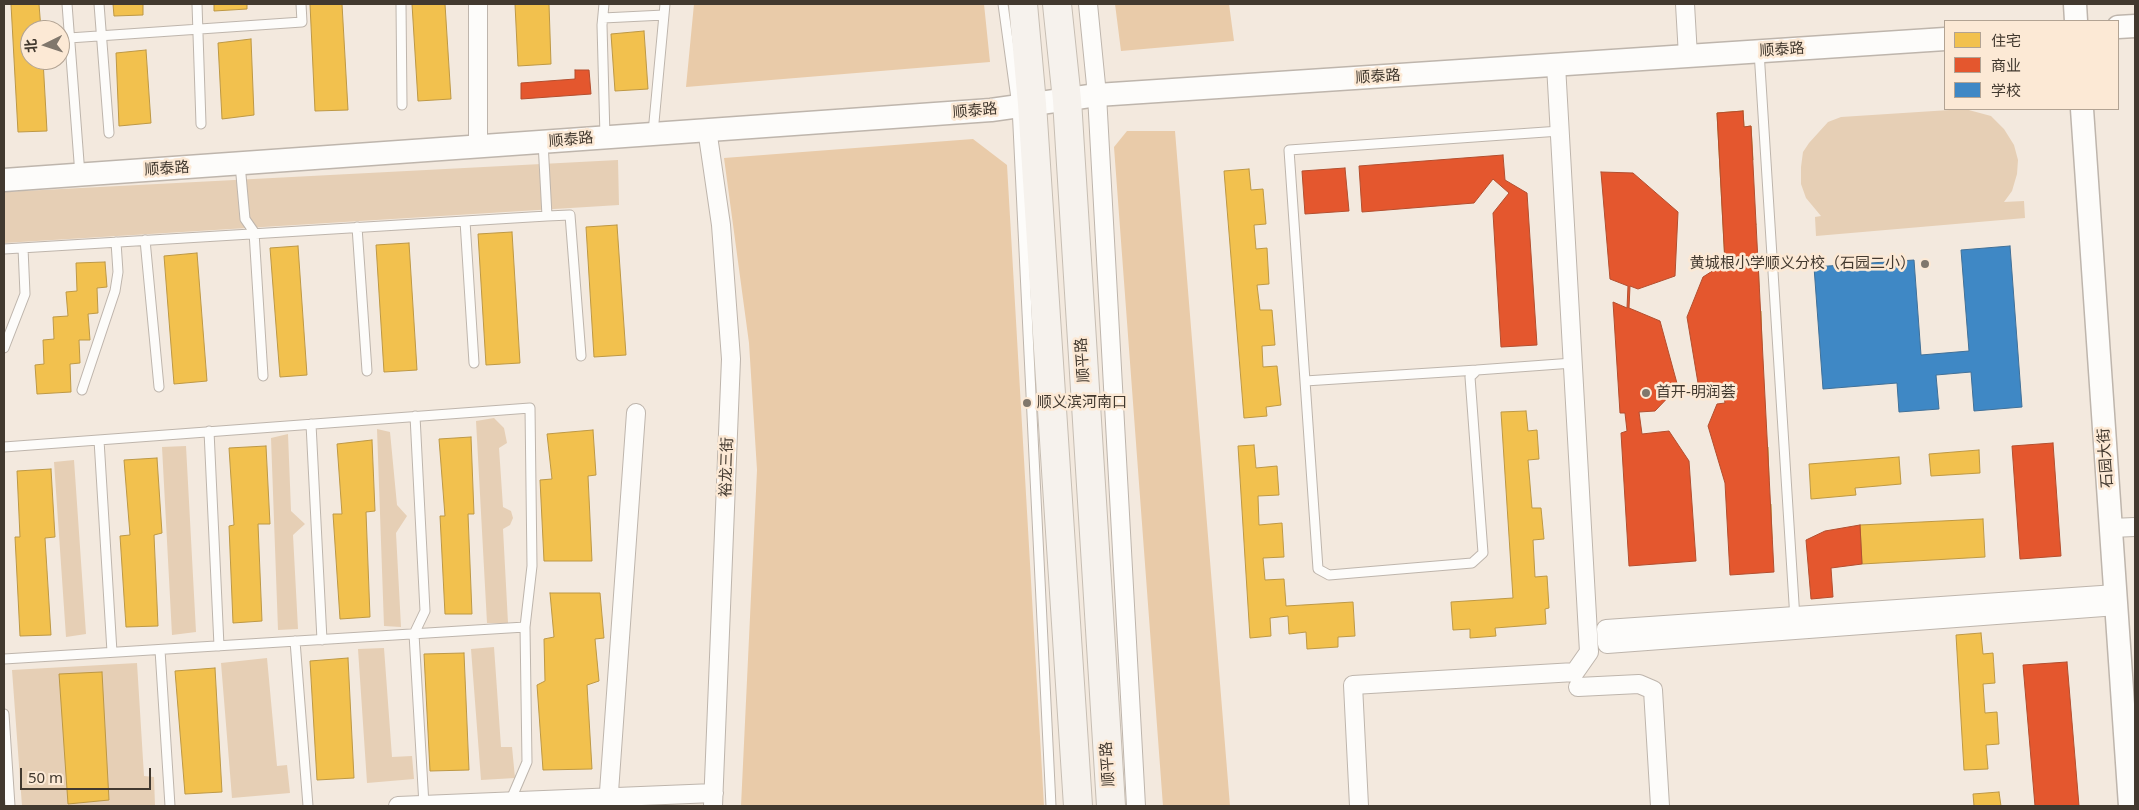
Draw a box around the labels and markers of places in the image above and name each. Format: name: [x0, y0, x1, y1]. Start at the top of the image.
place label: 黄城根小学顺义分校（石园二小）: [1690, 255, 1915, 273]
marker: 黄城根小学顺义分校（石园二小）: [1919, 258, 1931, 270]
place label: 首开-明润荟: [1656, 384, 1736, 402]
marker: 首开-明润荟: [1640, 387, 1652, 399]
place label: 顺义滨河南口: [1037, 394, 1127, 412]
marker: 顺义滨河南口: [1021, 397, 1033, 409]

